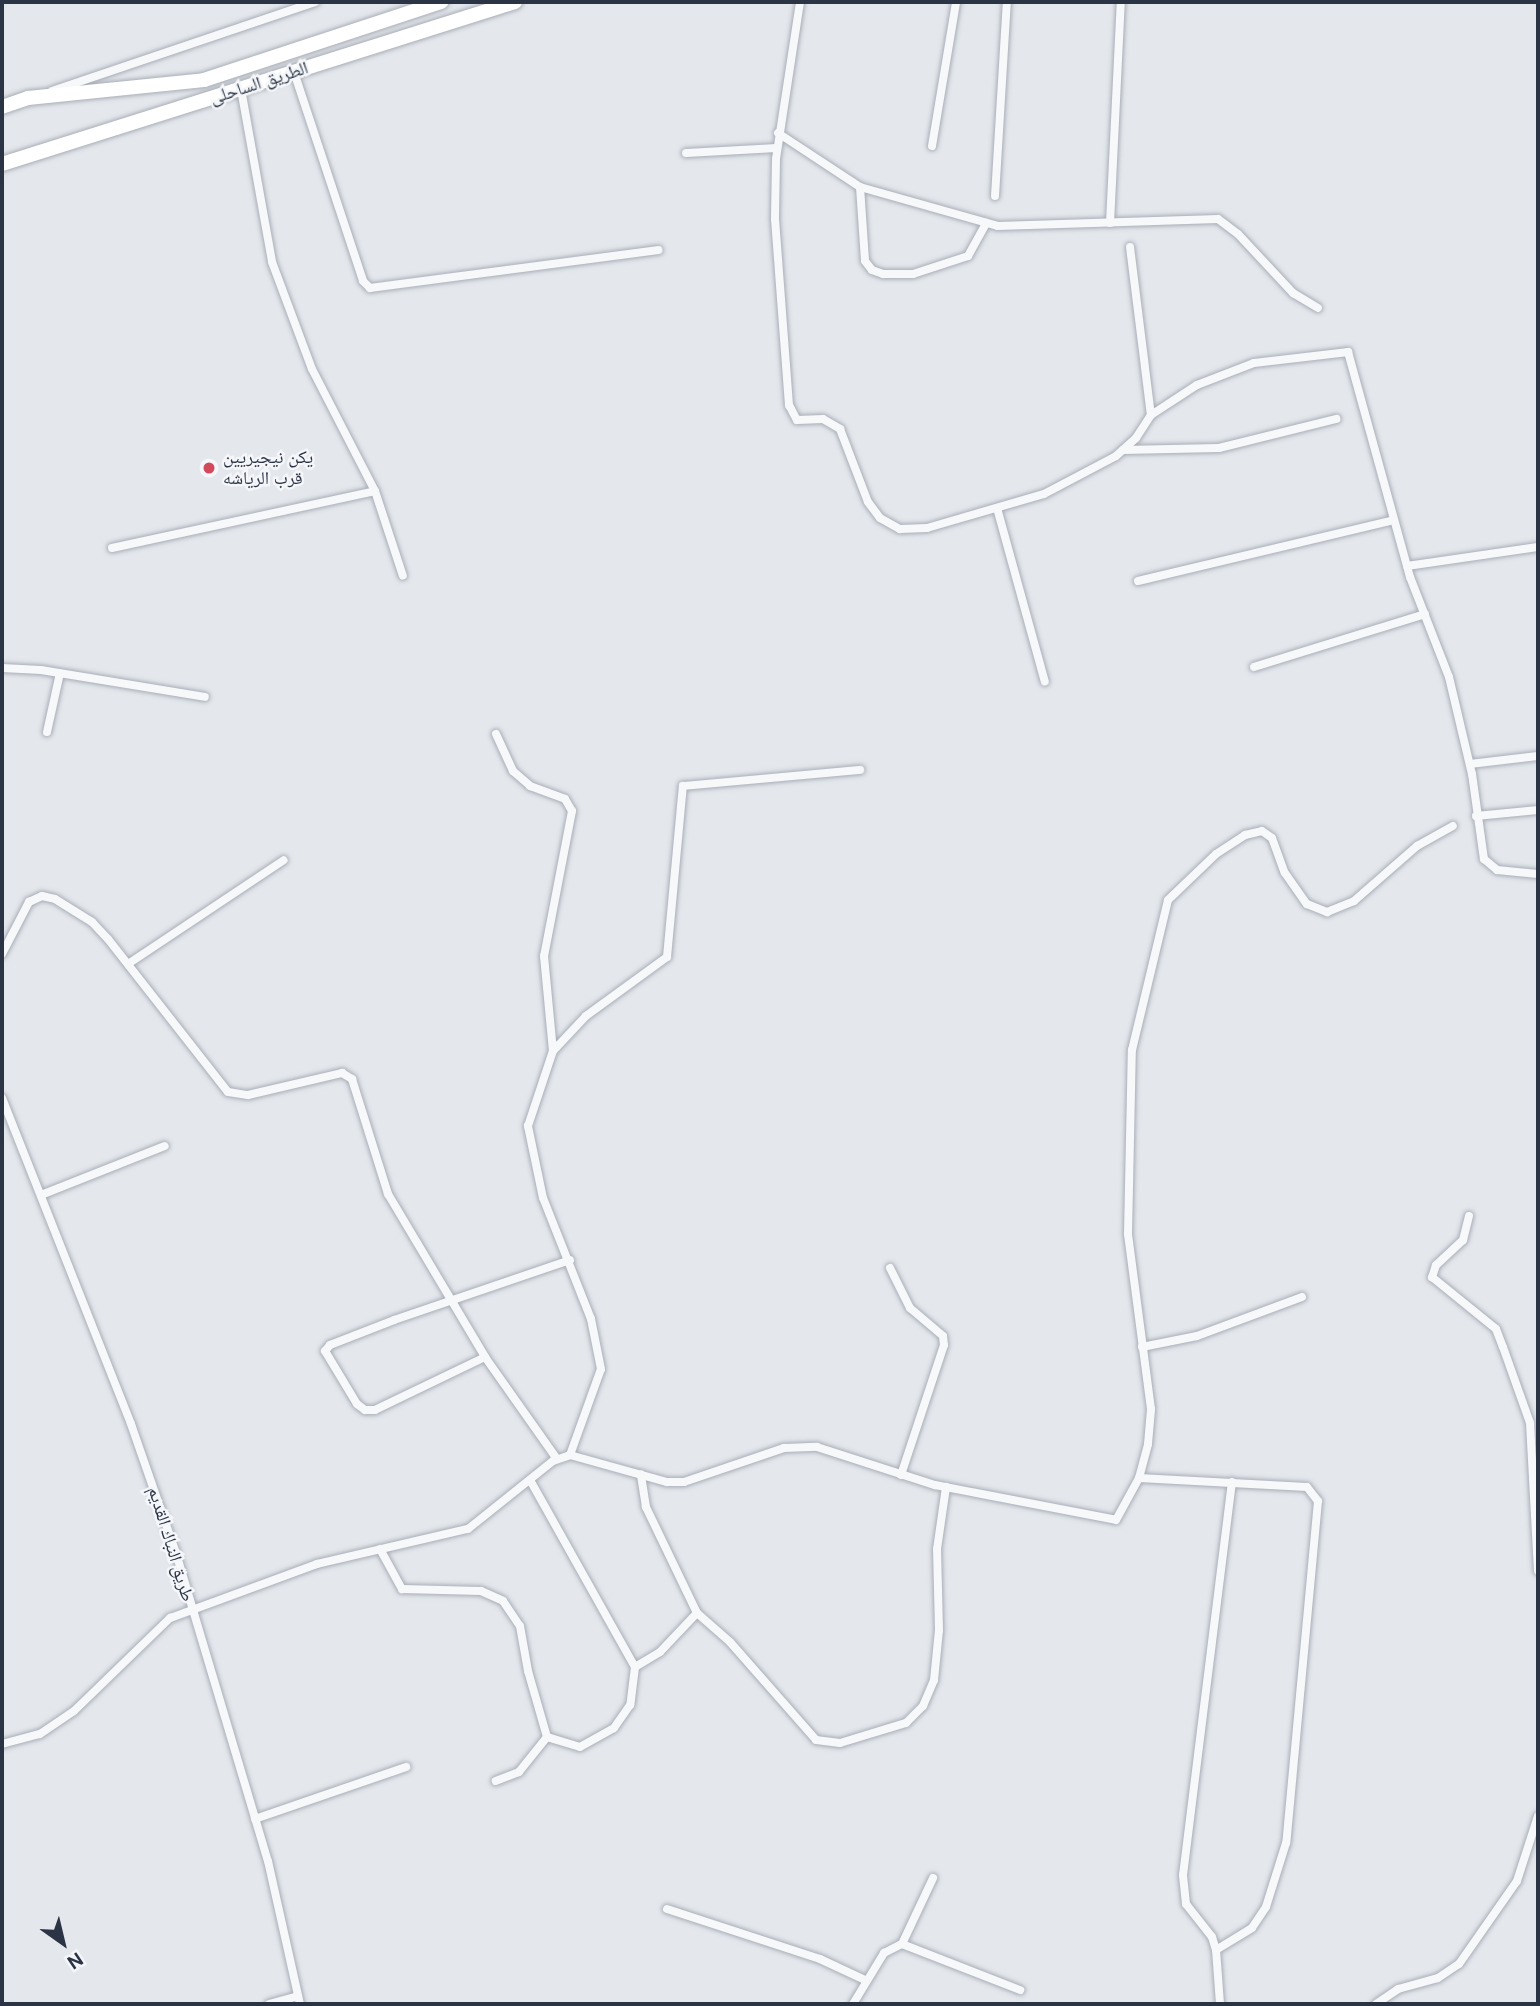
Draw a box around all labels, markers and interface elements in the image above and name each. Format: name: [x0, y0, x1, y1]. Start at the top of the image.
street label: الطريق الساحلى: [207, 57, 311, 109]
place label: يكن نيجيريين قرب الرياشه: [223, 447, 313, 490]
marker: يكن نيجيريين قرب الرياشه: [201, 460, 217, 476]
street label: طريق النباك القديم: [143, 1484, 199, 1604]
north arrow: [28, 1908, 98, 1978]
text: N: [62, 1947, 88, 1975]

